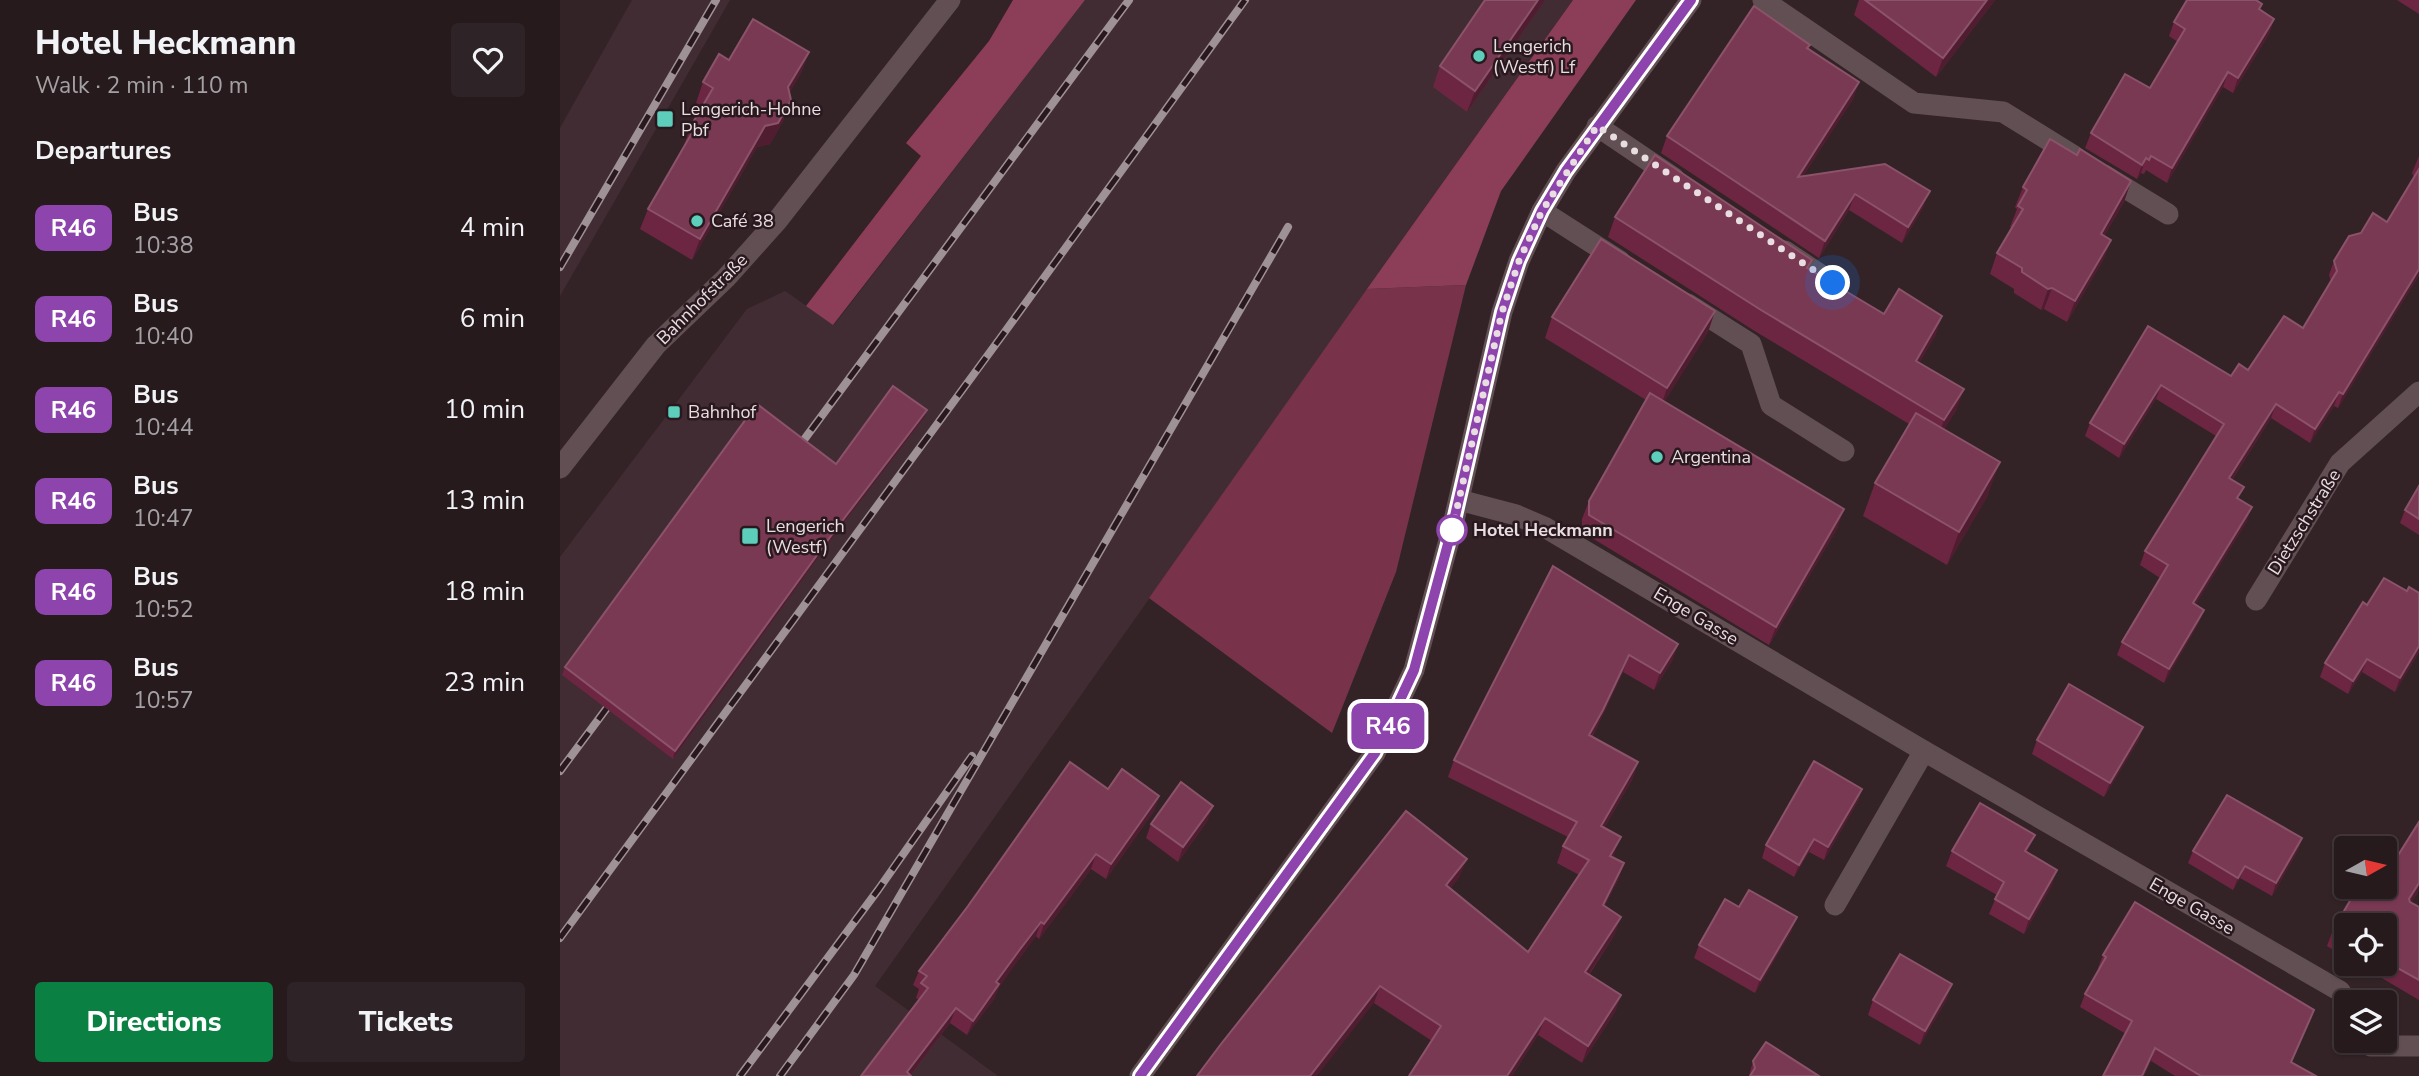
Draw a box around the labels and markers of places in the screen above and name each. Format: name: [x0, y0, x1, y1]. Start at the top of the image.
place label: Lengerich (Westf) Lf: [1493, 34, 1576, 79]
marker: Lengerich (Westf) Lf: [1471, 48, 1487, 64]
place label: Lengerich-Hohne Pbf: [681, 97, 821, 142]
marker: Lengerich-Hohne Pbf: [655, 109, 675, 129]
place label: Café 38: [711, 209, 774, 233]
marker: Café 38: [689, 213, 705, 229]
place label: Bahnhof: [688, 400, 757, 424]
marker: Bahnhof: [666, 404, 682, 420]
place label: Argentina: [1671, 445, 1751, 469]
marker: Argentina: [1649, 449, 1665, 465]
place label: Lengerich (Westf): [766, 514, 845, 559]
marker: Hotel Heckmann: [1437, 515, 1467, 545]
place label: Hotel Heckmann: [1473, 518, 1613, 542]
marker: Lengerich (Westf): [740, 526, 760, 546]

